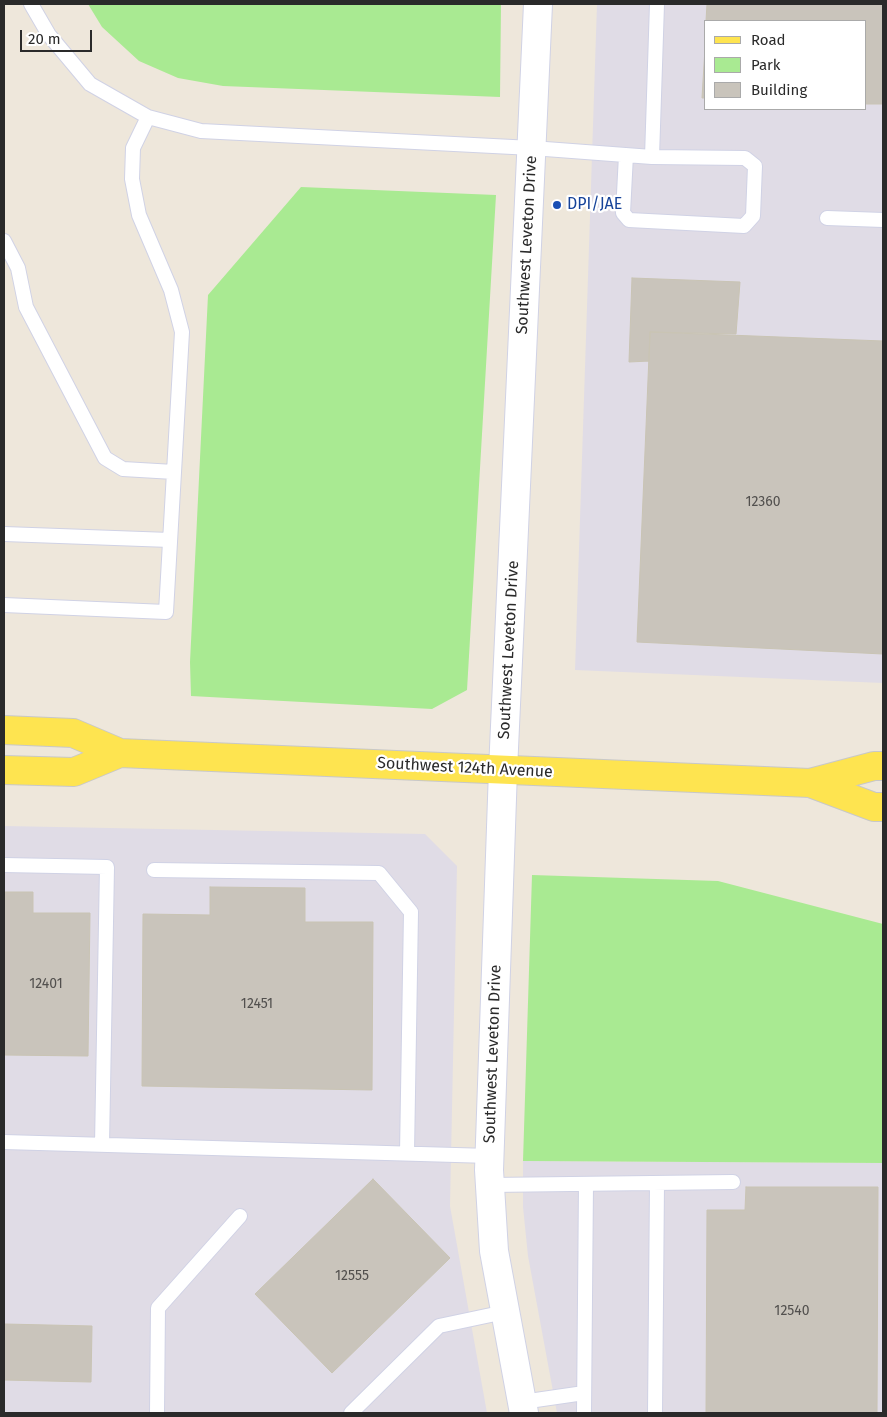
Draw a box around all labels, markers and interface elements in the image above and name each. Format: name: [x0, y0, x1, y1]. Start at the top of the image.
scale bar: [22, 20, 95, 52]
legend: [704, 20, 867, 110]
text: 20 m: [28, 30, 61, 48]
text: Road: [751, 31, 786, 49]
text: Park: [751, 56, 781, 74]
text: Building: [751, 81, 807, 99]
street label: Southwest Leveton Drive: [513, 155, 541, 335]
place label: DPI/JAE: [567, 195, 622, 215]
marker: DPI/JAE: [551, 199, 563, 211]
house number: 12360: [745, 494, 781, 510]
street label: Southwest Leveton Drive: [495, 560, 523, 740]
street label: Southwest 124th Avenue: [377, 754, 553, 782]
street label: Southwest Leveton Drive: [480, 964, 506, 1144]
house number: 12401: [29, 976, 63, 992]
house number: 12451: [241, 996, 273, 1012]
house number: 12555: [335, 1268, 369, 1284]
house number: 12540: [774, 1303, 810, 1319]

